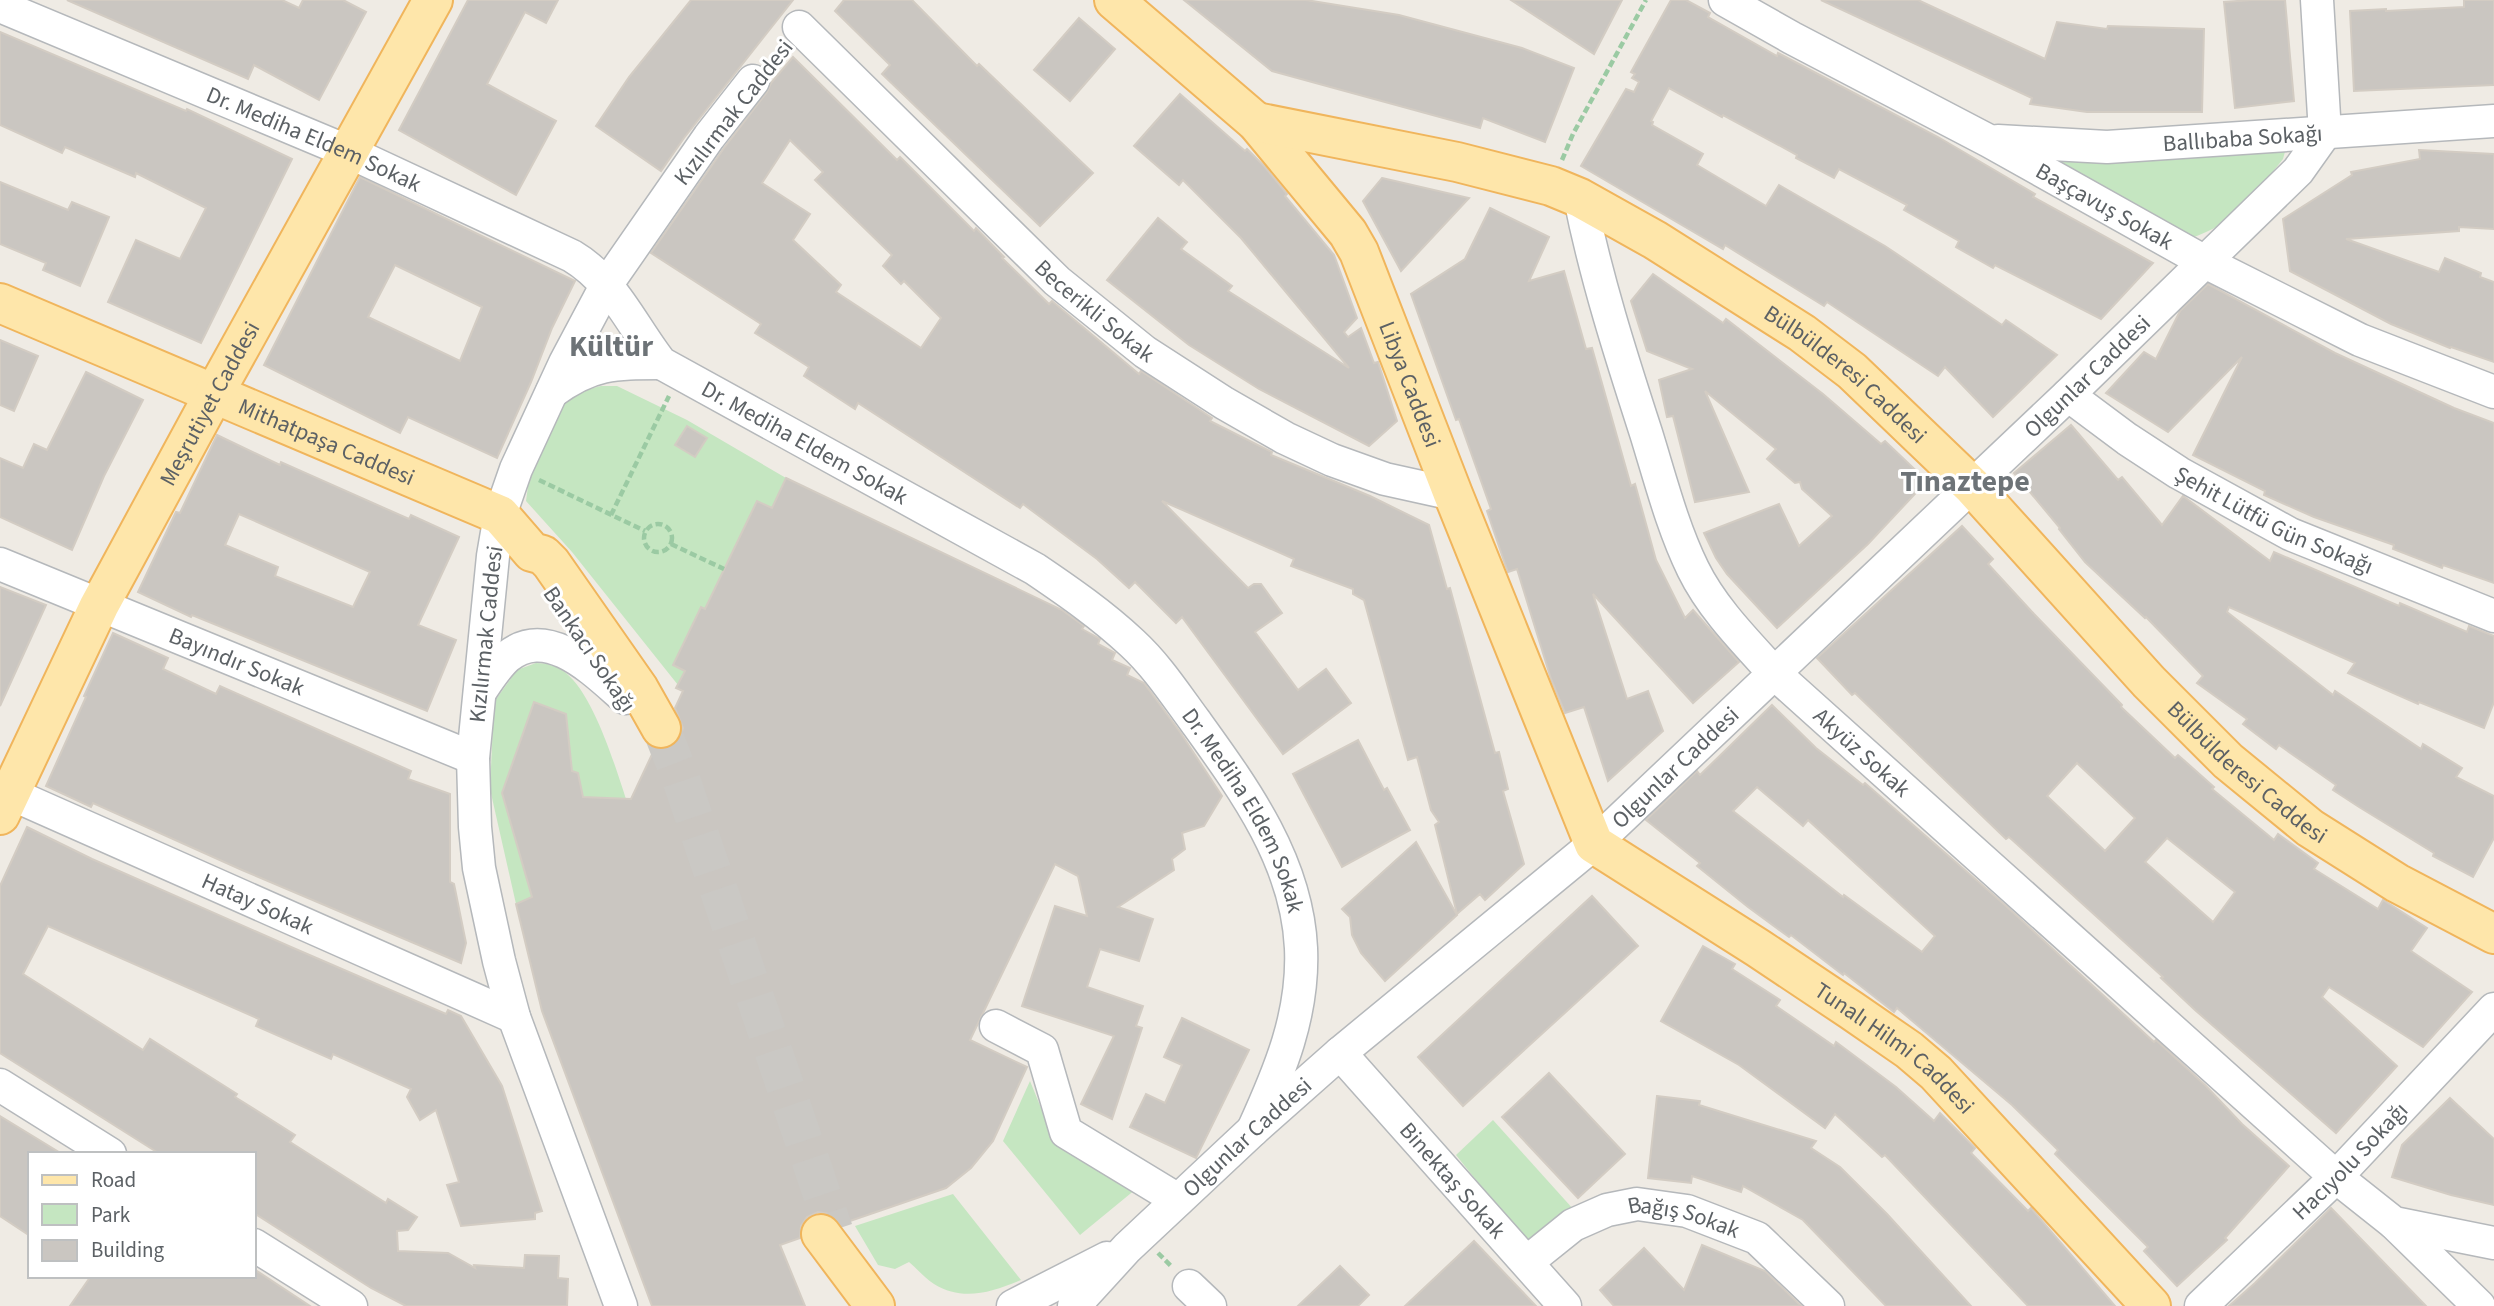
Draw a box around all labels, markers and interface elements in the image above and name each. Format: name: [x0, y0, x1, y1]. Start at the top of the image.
street label: Kızılırmak Caddesi: [666, 32, 801, 192]
street label: Dr. Mediha Eldem Sokak: [201, 78, 427, 201]
street label: Ballıbaba Sokağı: [2162, 117, 2323, 160]
street label: Başçavuş Sokak: [2030, 154, 2180, 258]
street label: Becerikli Sokak: [1027, 252, 1161, 371]
street label: Bülbülderesi Caddesi: [1757, 297, 1934, 452]
street label: Olgunlar Caddesi: [2017, 307, 2158, 446]
street label: Meşrutiyet Caddesi: [151, 315, 268, 492]
street label: Libya Caddesi: [1370, 316, 1449, 452]
district label: Kültür: [569, 325, 653, 368]
street label: Dr. Mediha Eldem Sokak: [695, 372, 914, 513]
street label: Mithatpaşa Caddesi: [233, 390, 420, 494]
street label: Şehit Lütfü Gün Sokağı: [2168, 458, 2378, 583]
district label: Tınaztepe: [1900, 460, 2030, 503]
street label: Kızılırmak Caddesi: [461, 543, 512, 724]
street label: Bankacı Sokağı: [535, 580, 644, 719]
street label: Bayındır Sokak: [164, 619, 310, 704]
street label: Bülbülderesi Caddesi: [2160, 693, 2334, 852]
street label: Olgunlar Caddesi: [1604, 699, 1747, 836]
street label: Akyüz Sokak: [1806, 700, 1918, 805]
street label: Dr. Mediha Eldem Sokak: [1174, 701, 1312, 917]
street label: Hatay Sokak: [196, 865, 319, 943]
street label: Tunalı Hilmi Caddesi: [1808, 974, 1982, 1122]
street label: Olgunlar Caddesi: [1175, 1069, 1319, 1205]
street label: Hacıyolu Sokağı: [2285, 1095, 2416, 1228]
street label: Binektaş Sokak: [1392, 1115, 1514, 1246]
legend: [28, 1152, 256, 1278]
text: Road: [91, 1165, 136, 1195]
street label: Bağış Sokak: [1624, 1188, 1745, 1247]
text: Park: [91, 1200, 131, 1230]
text: Building: [91, 1235, 165, 1265]

